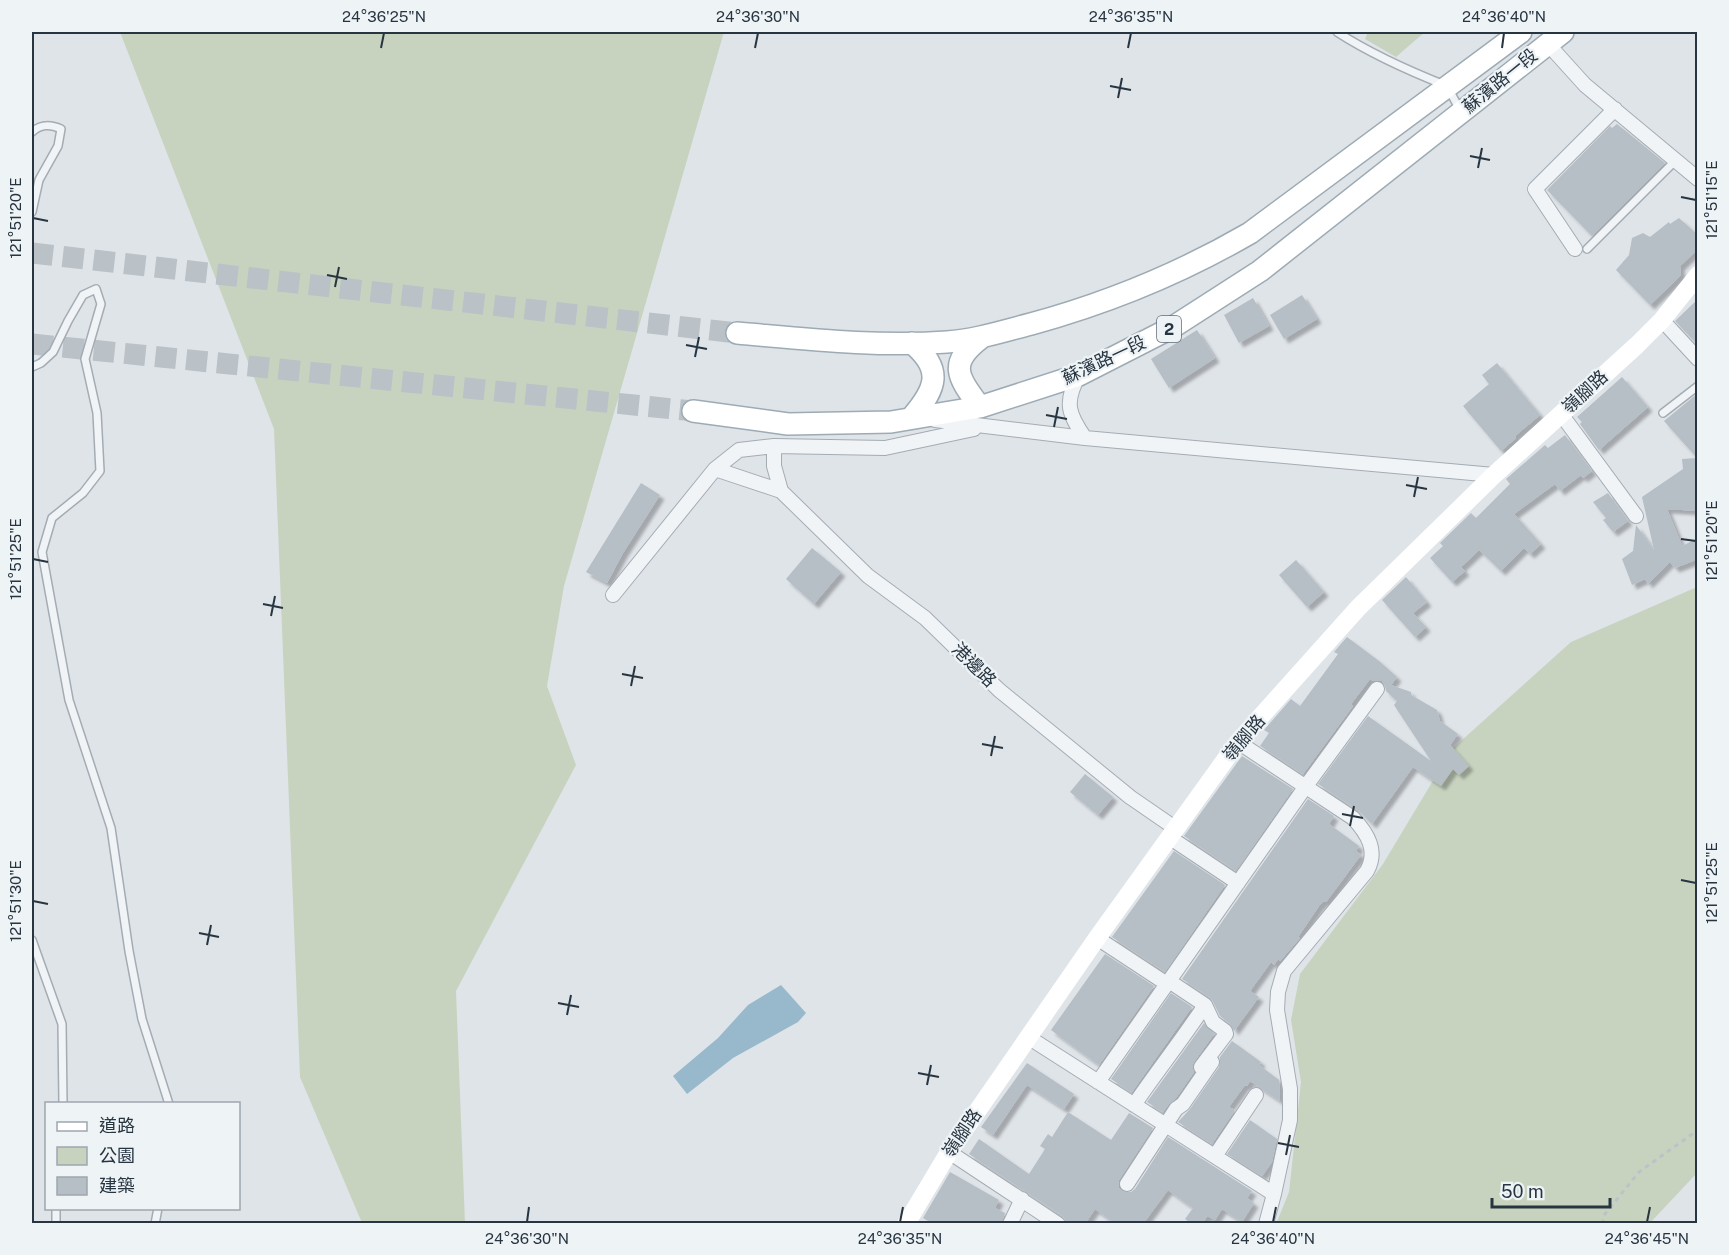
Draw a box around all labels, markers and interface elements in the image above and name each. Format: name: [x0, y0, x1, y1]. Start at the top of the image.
text: 24°36'25"N: [342, 8, 426, 25]
text: 24°36'30"N: [716, 8, 800, 25]
text: 24°36'35"N: [1089, 8, 1173, 25]
text: 24°36'40"N: [1462, 8, 1546, 25]
street label: 蘇濱路一段: [1458, 44, 1541, 117]
text: 121°51'15"E: [1703, 161, 1720, 239]
text: 121°51'20"E: [7, 177, 24, 259]
road number: 2: [1157, 316, 1181, 342]
street label: 蘇濱路一段: [1059, 331, 1149, 388]
street label: 嶺腳路: [1558, 366, 1612, 418]
text: 121°51'20"E: [1703, 500, 1720, 582]
text: 121°51'25"E: [7, 518, 24, 600]
street label: 港邊路: [948, 638, 1001, 691]
street label: 嶺腳路: [1218, 710, 1269, 765]
text: 121°51'25"E: [1703, 842, 1720, 924]
text: 121°51'30"E: [7, 860, 24, 942]
legend: [45, 1102, 240, 1210]
street label: 嶺腳路: [938, 1104, 985, 1161]
text: 道路: [99, 1115, 135, 1136]
text: 公園: [99, 1145, 135, 1166]
scale bar: [1492, 1171, 1610, 1209]
text: 建築: [99, 1175, 135, 1196]
text: 50 m: [1501, 1181, 1544, 1202]
text: 24°36'30"N: [485, 1230, 569, 1247]
text: 24°36'35"N: [858, 1230, 942, 1247]
text: 24°36'40"N: [1231, 1230, 1315, 1247]
text: 24°36'45"N: [1605, 1230, 1689, 1247]

